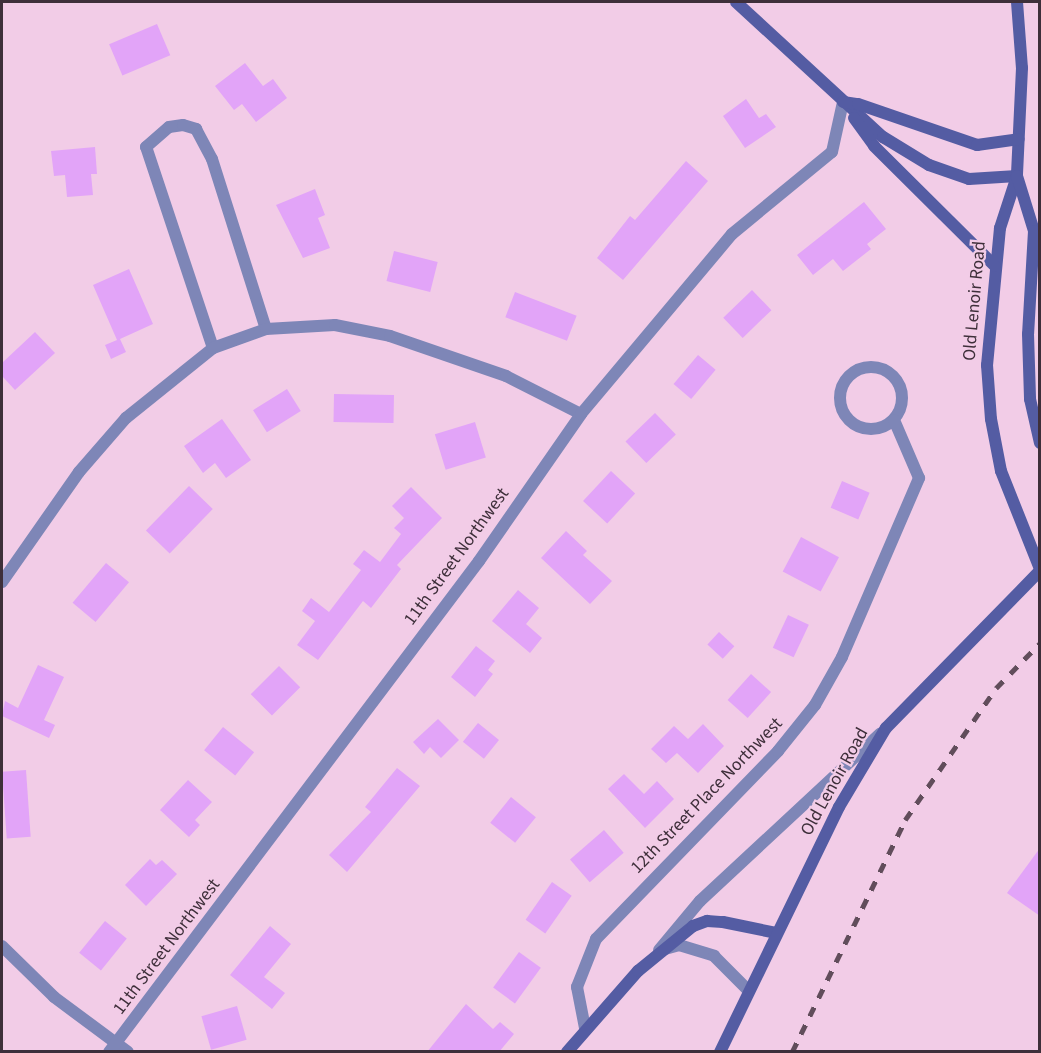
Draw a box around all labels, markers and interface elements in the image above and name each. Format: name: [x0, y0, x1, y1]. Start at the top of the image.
street label: Old Lenoir Road: [959, 240, 991, 362]
street label: 11th Street Northwest: [400, 484, 514, 630]
street label: 12th Street Place Northwest: [627, 713, 787, 879]
street label: Old Lenoir Road: [796, 724, 874, 840]
street label: 11th Street Northwest: [109, 875, 225, 1019]

